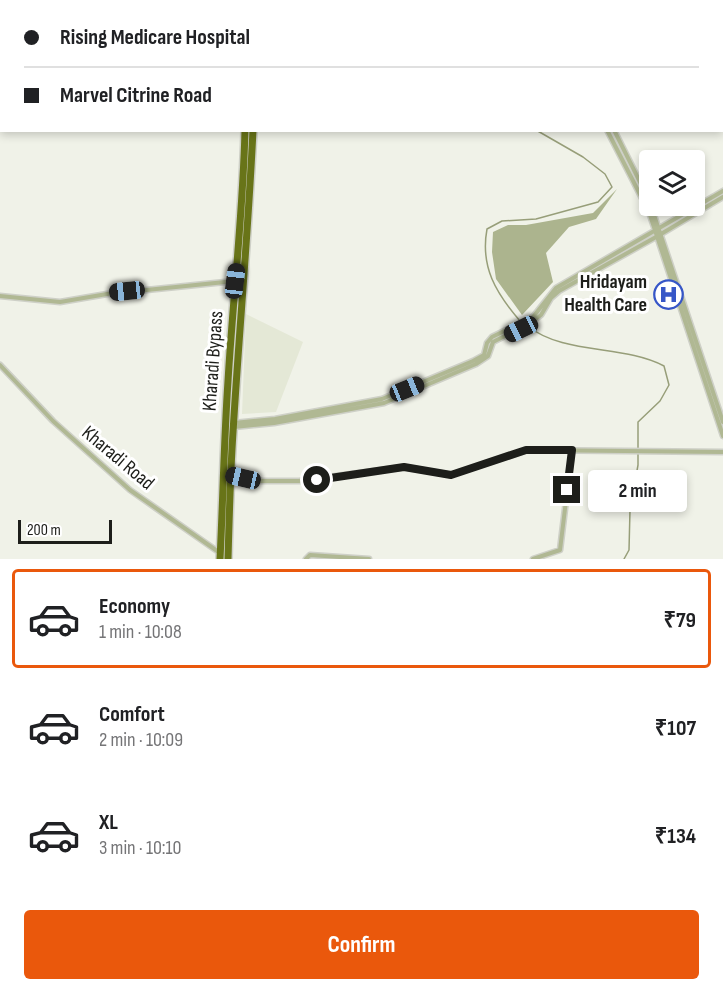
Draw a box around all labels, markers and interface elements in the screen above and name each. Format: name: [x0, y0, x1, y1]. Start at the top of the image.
text: Rising Medicare Hospital: [60, 24, 250, 51]
text: Marvel Citrine Road: [60, 82, 212, 109]
map controls: [639, 150, 705, 216]
button: layers: [639, 150, 705, 216]
car: [224, 262, 246, 300]
place label: Hridayam Health Care: [564, 270, 647, 317]
hospital icon: Hridayam Health Care: [652, 278, 684, 310]
car: [108, 280, 146, 302]
street label: Kharadi Bypass: [198, 310, 228, 412]
car: [501, 313, 541, 345]
car: [387, 374, 427, 404]
street label: Kharadi Road: [77, 421, 159, 495]
car: [223, 465, 263, 491]
route start: [303, 466, 330, 493]
callout: 2 min: [588, 469, 687, 511]
route end: [553, 476, 580, 503]
text: 2 min: [618, 479, 657, 503]
scale bar: [18, 517, 112, 544]
text: 200 m: [27, 521, 61, 540]
icon: car: [27, 592, 81, 646]
text: Economy: [99, 593, 170, 620]
text: ₹79: [663, 607, 696, 634]
text: 1 min · 10:08: [99, 620, 182, 644]
icon: car: [27, 700, 81, 754]
text: Comfort: [99, 701, 165, 728]
text: ₹107: [655, 715, 696, 742]
text: 2 min · 10:09: [99, 728, 183, 752]
icon: car: [27, 808, 81, 862]
text: XL: [99, 809, 118, 836]
text: ₹134: [655, 823, 696, 850]
text: 3 min · 10:10: [99, 836, 181, 860]
button: Confirm: [24, 910, 699, 979]

